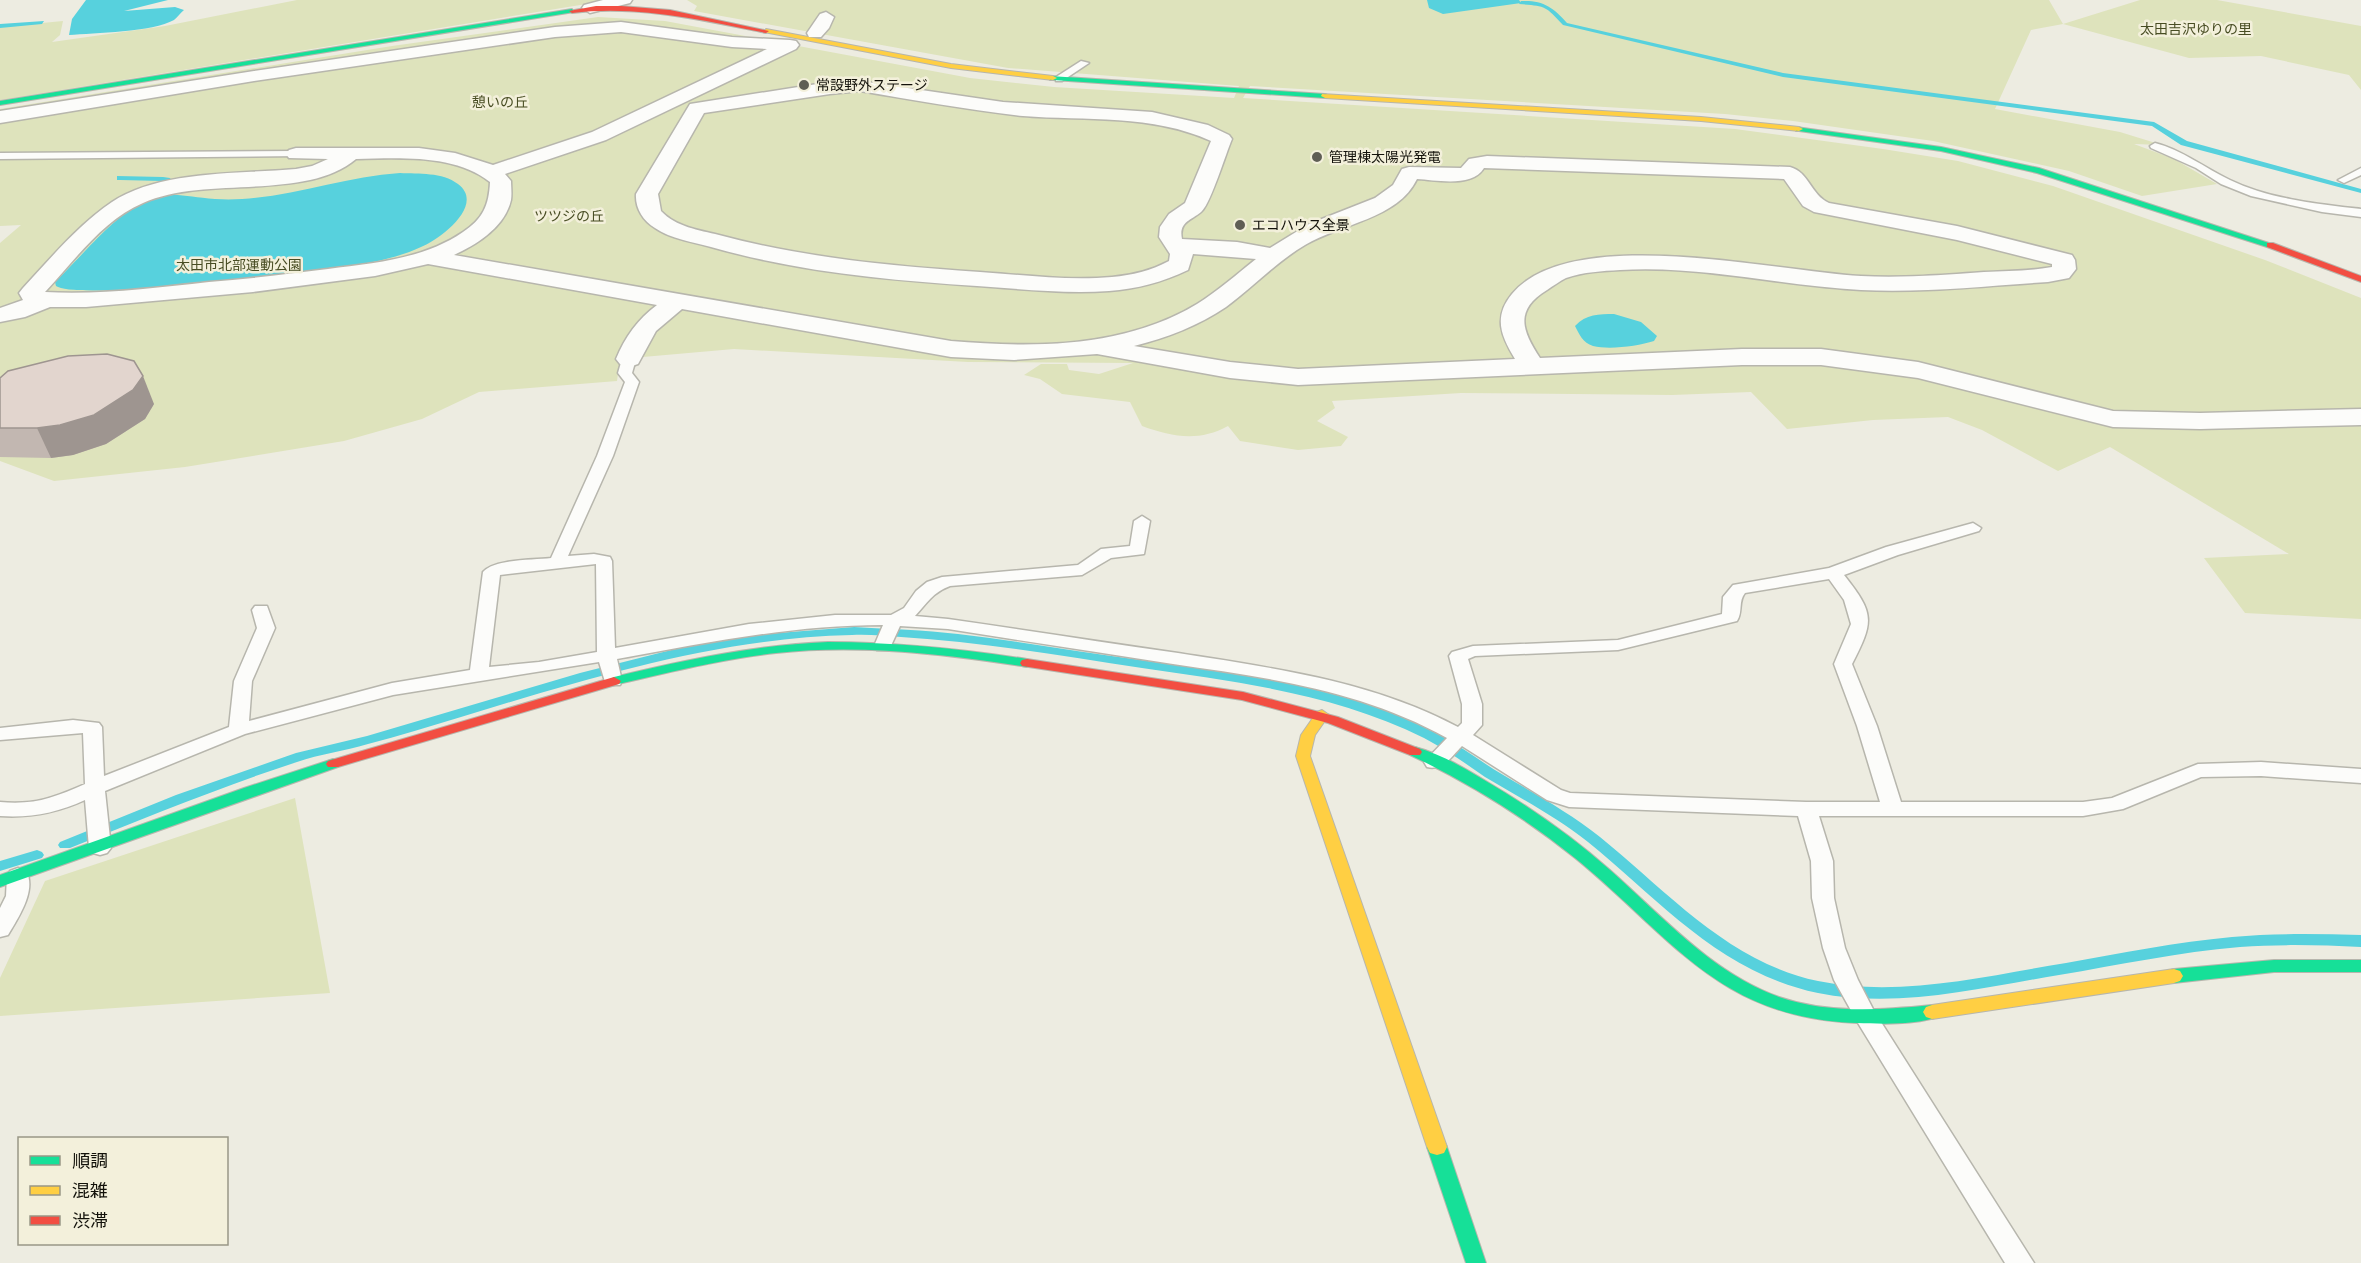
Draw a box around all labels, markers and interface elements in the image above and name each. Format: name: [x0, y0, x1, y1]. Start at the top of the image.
park label: 太田吉沢ゆりの里: [2140, 21, 2252, 38]
place label: 常設野外ステージ: [816, 77, 928, 94]
marker: 常設野外ステージ: [797, 78, 811, 92]
park label: 憩いの丘: [472, 94, 528, 111]
place label: 管理棟太陽光発電: [1329, 149, 1441, 166]
marker: 管理棟太陽光発電: [1310, 150, 1324, 164]
park label: ツツジの丘: [534, 208, 604, 225]
place label: エコハウス全景: [1252, 217, 1350, 234]
marker: エコハウス全景: [1233, 218, 1247, 232]
park label: 太田市北部運動公園: [176, 257, 302, 274]
legend: [18, 1137, 228, 1245]
text: 順調: [72, 1150, 108, 1172]
text: 混雑: [72, 1180, 108, 1202]
text: 渋滞: [72, 1210, 108, 1232]

